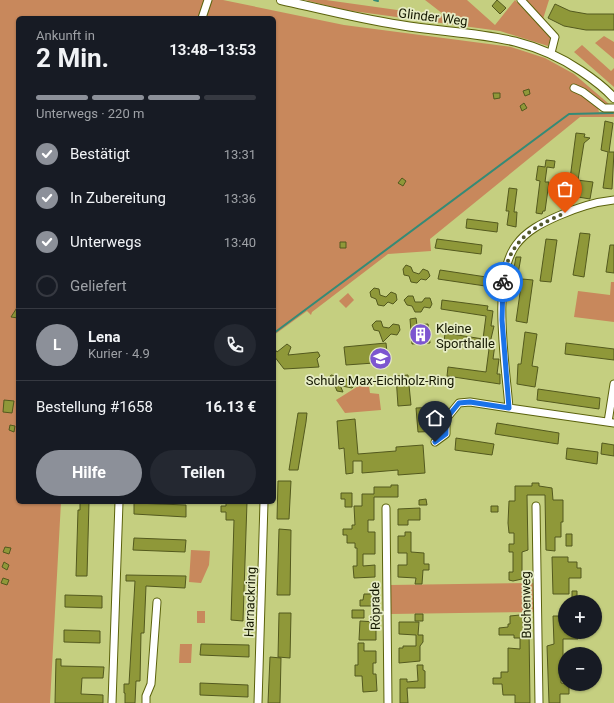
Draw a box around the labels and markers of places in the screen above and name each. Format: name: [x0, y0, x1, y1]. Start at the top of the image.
pin: [548, 172, 582, 213]
place label: Kleine Sporthalle: [436, 321, 495, 351]
building icon: Kleine Sporthalle: [407, 322, 433, 348]
school or university icon: Schule Max-Eichholz-Ring: [367, 345, 393, 371]
place label: Schule Max-Eichholz-Ring: [306, 373, 454, 388]
pin: [418, 401, 452, 442]

